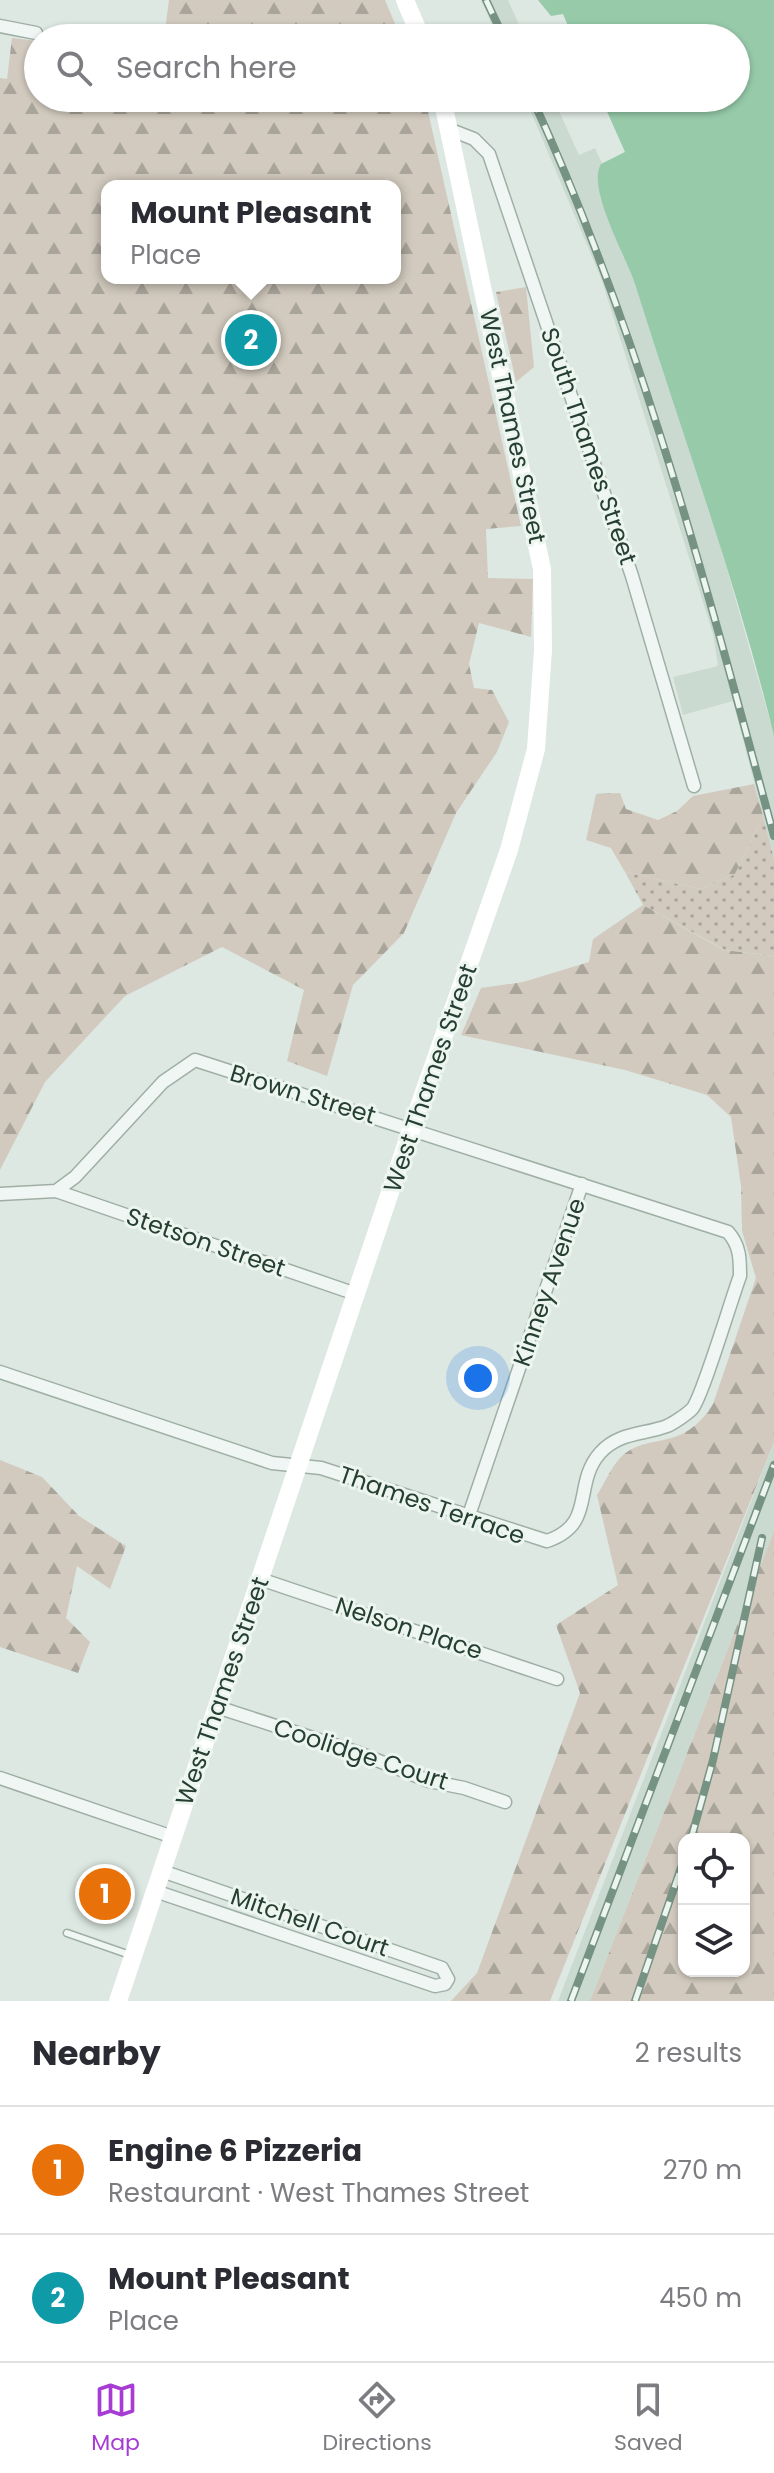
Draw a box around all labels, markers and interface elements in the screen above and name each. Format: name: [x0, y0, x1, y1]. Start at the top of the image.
search box: [24, 24, 750, 112]
icon: search: [52, 46, 96, 90]
text: Search here: [116, 46, 297, 89]
popup: [101, 180, 401, 284]
text: Mount Pleasant: [130, 191, 372, 234]
text: Place: [130, 237, 201, 273]
street label: West Thames Street: [472, 306, 554, 546]
pin: 2: [225, 310, 277, 370]
street label: South Thames Street: [533, 323, 645, 569]
street label: West Thames Street: [375, 959, 485, 1197]
street label: Brown Street: [226, 1056, 380, 1132]
street label: Kinney Avenue: [505, 1193, 593, 1371]
street label: Stetson Street: [122, 1199, 290, 1285]
your location: [458, 1358, 498, 1398]
street label: Thames Terrace: [335, 1458, 529, 1552]
street label: West Thames Street: [167, 1572, 277, 1810]
street label: Nelson Place: [331, 1589, 487, 1667]
street label: Coolidge Court: [269, 1710, 453, 1798]
map controls: [678, 1833, 750, 1977]
button: locate: [678, 1833, 750, 1905]
pin: 1: [79, 1864, 131, 1924]
street label: Mitchell Court: [226, 1879, 394, 1965]
button: layers: [678, 1905, 750, 1977]
text: Nearby: [32, 2029, 161, 2077]
text: 2 results: [635, 2035, 742, 2071]
text: Engine 6 Pizzeria: [108, 2129, 362, 2172]
text: 1: [53, 2152, 63, 2188]
text: 270 m: [663, 2152, 742, 2188]
text: Restaurant · West Thames Street: [108, 2175, 529, 2211]
text: Mount Pleasant: [108, 2257, 350, 2300]
text: 2: [51, 2280, 65, 2316]
text: 450 m: [659, 2280, 742, 2316]
text: Place: [108, 2303, 179, 2339]
tab: Map: [91, 2378, 140, 2459]
tab: Directions: [322, 2378, 432, 2459]
tab: Saved: [614, 2378, 683, 2459]

